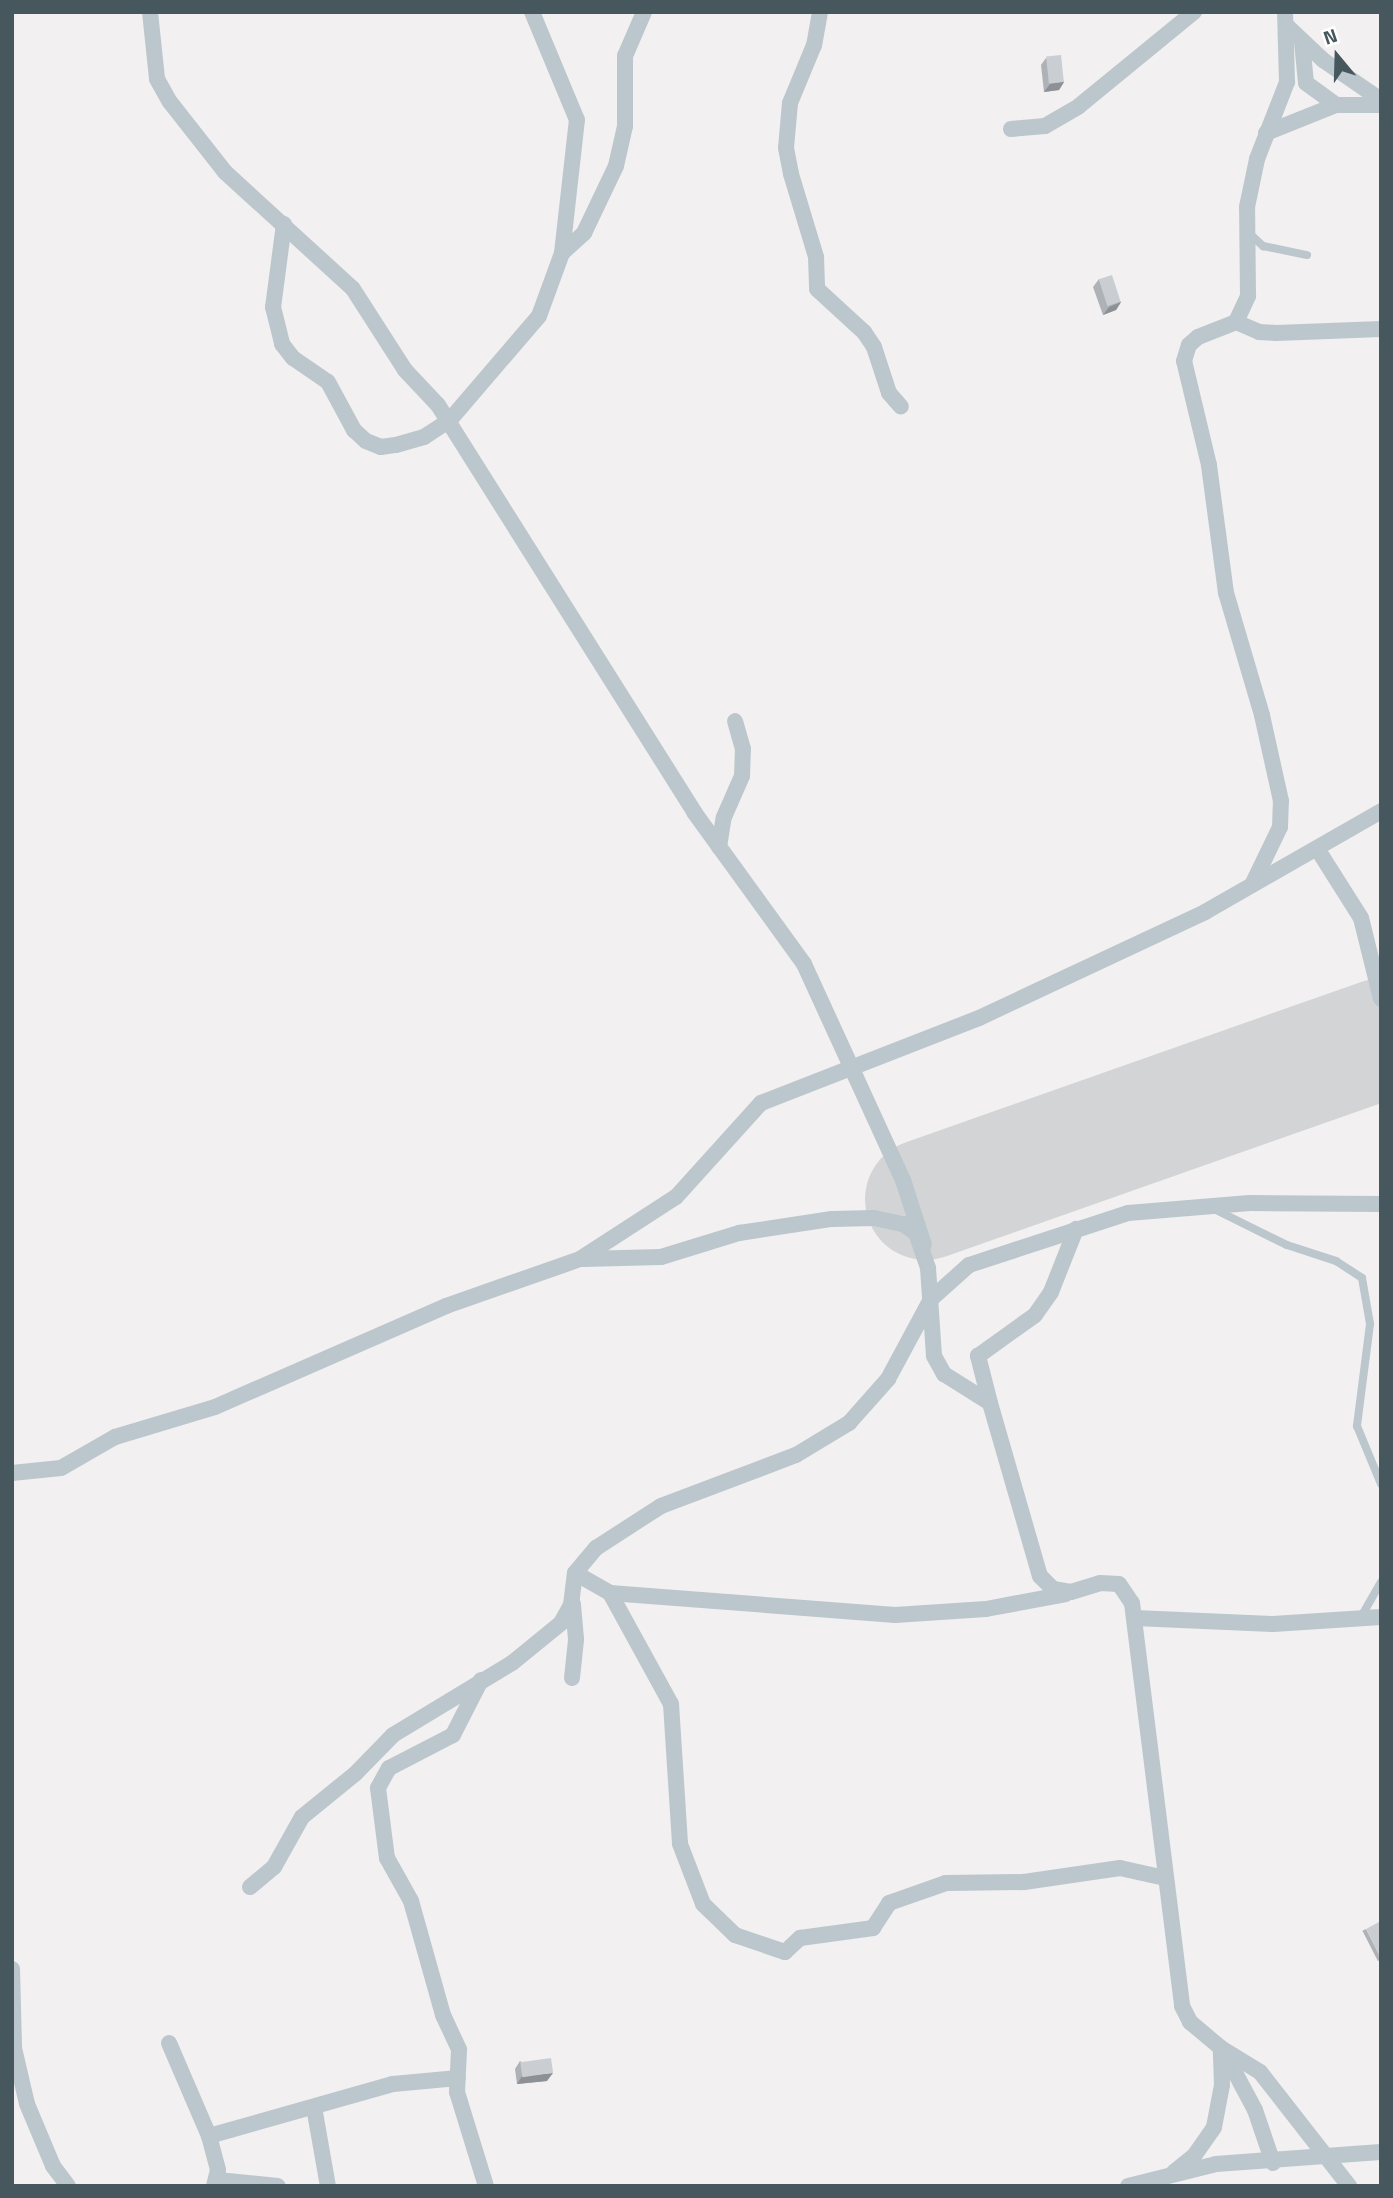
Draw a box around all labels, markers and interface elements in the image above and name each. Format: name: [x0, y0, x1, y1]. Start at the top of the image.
text: N: [1319, 20, 1341, 52]
north arrow: [1302, 21, 1372, 91]

